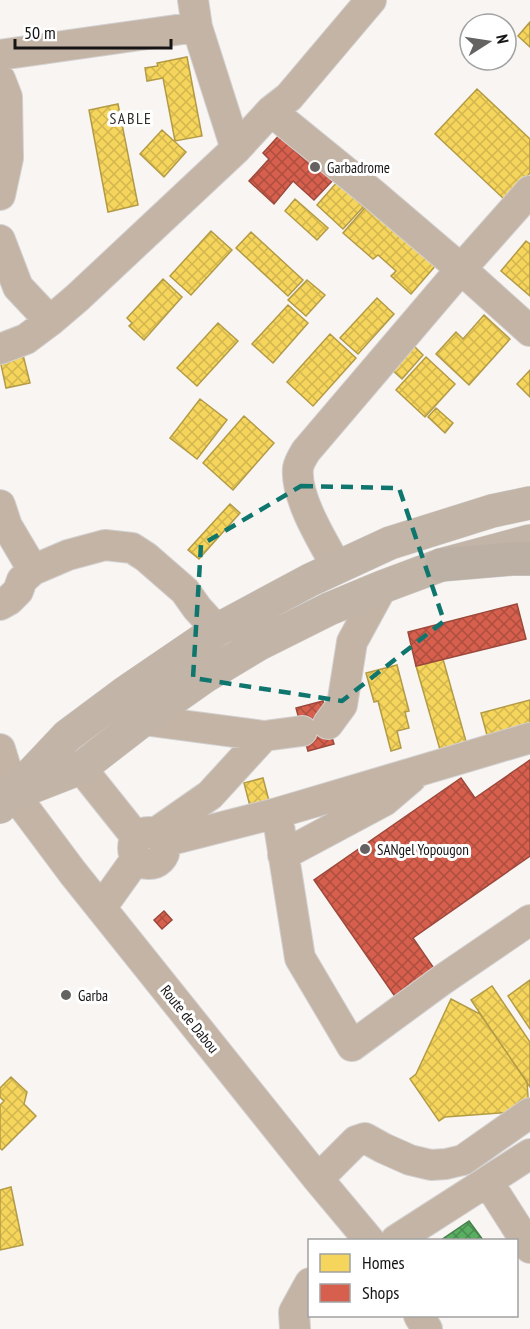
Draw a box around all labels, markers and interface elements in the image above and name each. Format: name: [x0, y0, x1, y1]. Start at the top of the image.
scale bar: [15, 12, 171, 50]
north arrow: [458, 12, 518, 72]
text: 50 m: [24, 21, 56, 44]
text: N: [492, 33, 513, 45]
district label: SABLE: [110, 108, 152, 128]
place label: Garbadrome: [327, 158, 390, 177]
marker: Garbadrome: [308, 160, 322, 174]
place label: SANgel Yopougon: [377, 840, 469, 859]
marker: SANgel Yopougon: [358, 842, 372, 856]
street label: Route de Dabou: [157, 981, 223, 1057]
place label: Garba: [78, 986, 108, 1005]
marker: Garba: [59, 988, 73, 1002]
legend: [308, 1239, 518, 1317]
text: Homes: [362, 1251, 405, 1274]
text: Shops: [362, 1281, 399, 1304]

